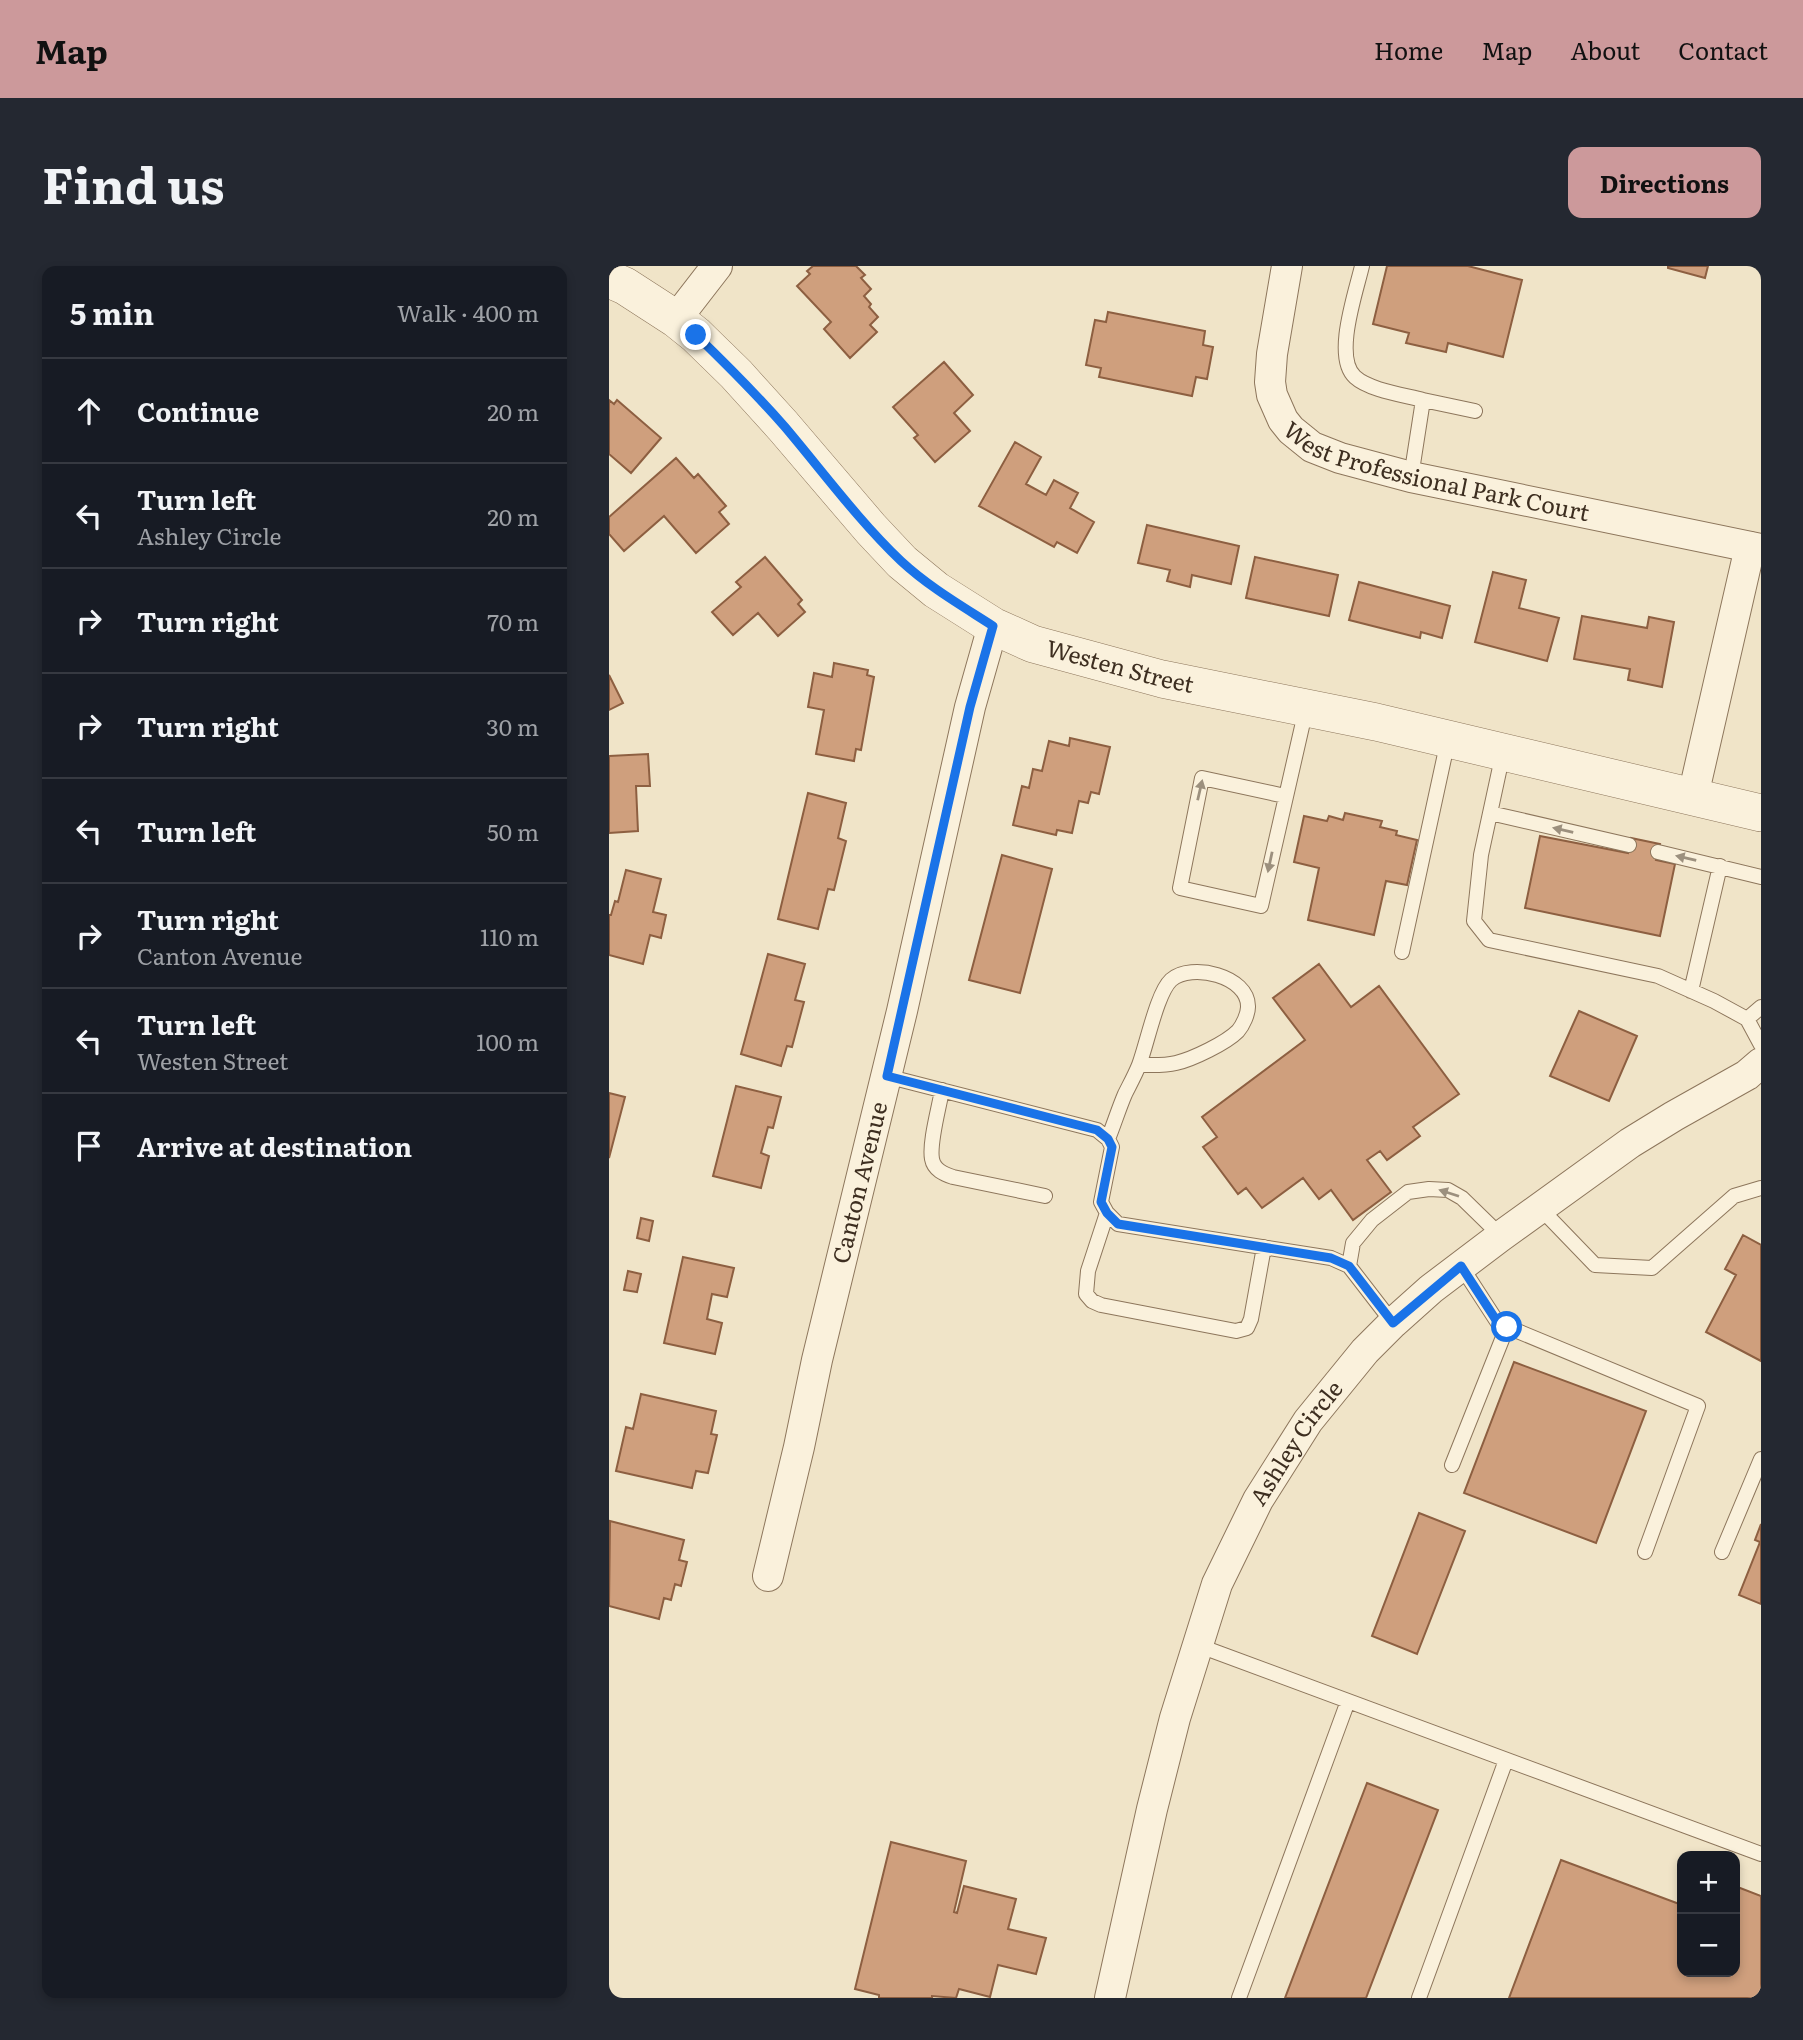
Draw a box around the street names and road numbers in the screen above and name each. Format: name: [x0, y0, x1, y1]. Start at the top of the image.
street label: West Professional Park Court: [1277, 412, 1594, 528]
street label: Westen Street: [1043, 629, 1198, 700]
street label: Canton Avenue: [822, 1098, 894, 1267]
street label: Ashley Circle: [1240, 1372, 1350, 1511]

